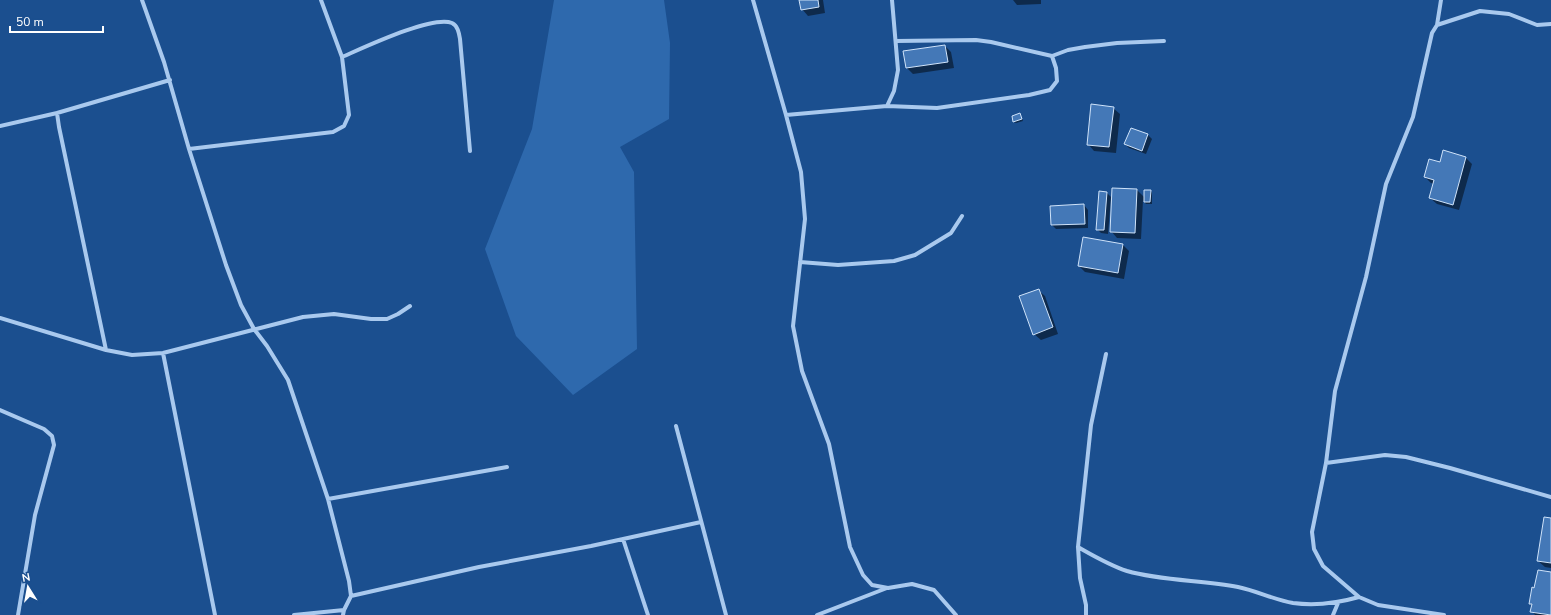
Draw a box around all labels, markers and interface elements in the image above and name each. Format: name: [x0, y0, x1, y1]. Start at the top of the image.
scale bar: [10, 8, 103, 34]
text: 50 m: [16, 14, 44, 30]
north arrow: [8, 567, 48, 607]
text: N: [21, 570, 32, 586]

